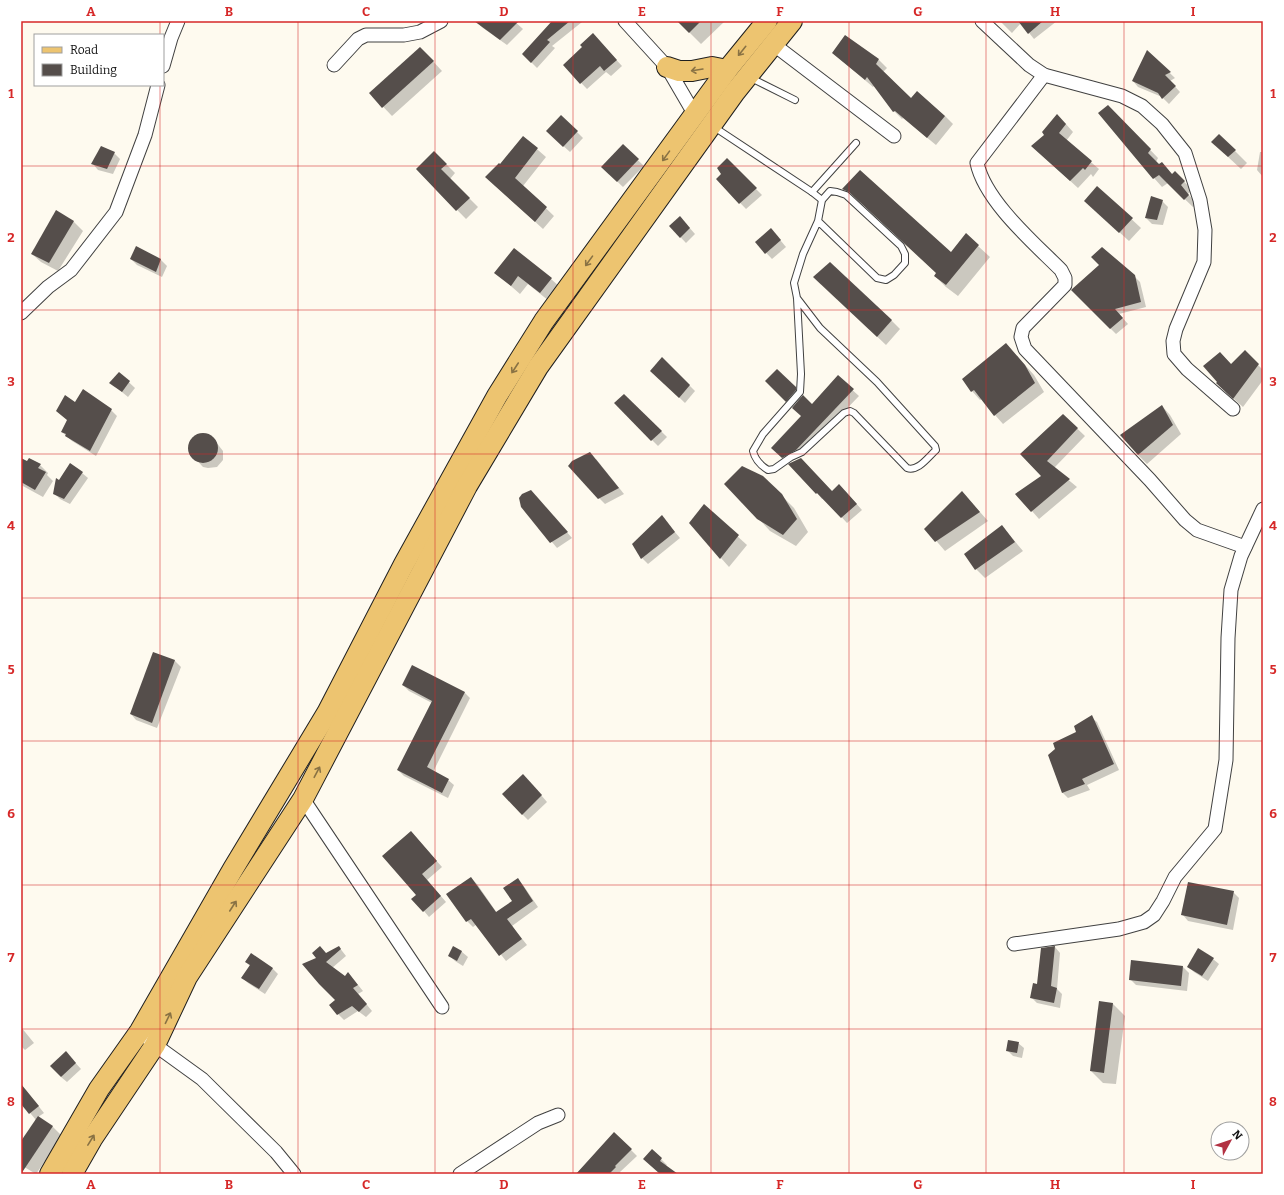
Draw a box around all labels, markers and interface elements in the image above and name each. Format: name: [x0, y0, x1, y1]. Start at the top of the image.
text: A: [86, 4, 96, 19]
text: B: [225, 4, 233, 19]
text: C: [362, 4, 370, 19]
text: D: [499, 4, 509, 19]
text: E: [638, 4, 646, 19]
text: F: [776, 4, 784, 19]
text: G: [913, 4, 923, 19]
text: H: [1050, 4, 1060, 19]
text: I: [1191, 4, 1196, 19]
legend: [34, 34, 164, 86]
text: Road: [70, 43, 98, 57]
one-way arrow: [738, 45, 747, 56]
text: Building: [70, 63, 117, 77]
one-way arrow: [691, 66, 704, 74]
text: 1: [8, 86, 14, 101]
text: 1: [1270, 86, 1276, 101]
one-way arrow: [661, 150, 670, 161]
text: 2: [7, 230, 15, 245]
text: 2: [1269, 230, 1277, 245]
one-way arrow: [585, 255, 593, 266]
one-way arrow: [511, 362, 519, 373]
text: 3: [7, 374, 15, 389]
text: 3: [1269, 374, 1277, 389]
text: 4: [7, 518, 15, 533]
text: 4: [1269, 518, 1277, 533]
text: 5: [7, 662, 15, 677]
text: 5: [1269, 662, 1277, 677]
one-way arrow: [314, 767, 321, 779]
text: 6: [7, 806, 15, 821]
text: 6: [1269, 806, 1277, 821]
one-way arrow: [229, 901, 238, 912]
text: 7: [8, 950, 15, 965]
text: 7: [1270, 950, 1277, 965]
one-way arrow: [165, 1013, 172, 1025]
text: 8: [7, 1094, 15, 1109]
text: 8: [1269, 1094, 1277, 1109]
north arrow: [1210, 1121, 1250, 1161]
text: N: [1230, 1127, 1245, 1143]
one-way arrow: [88, 1134, 96, 1146]
text: A: [86, 1177, 96, 1192]
text: B: [225, 1177, 233, 1192]
text: C: [362, 1177, 370, 1192]
text: D: [499, 1177, 509, 1192]
text: E: [638, 1177, 646, 1192]
text: F: [776, 1177, 784, 1192]
text: G: [913, 1177, 923, 1192]
text: H: [1050, 1177, 1060, 1192]
text: I: [1191, 1177, 1196, 1192]

